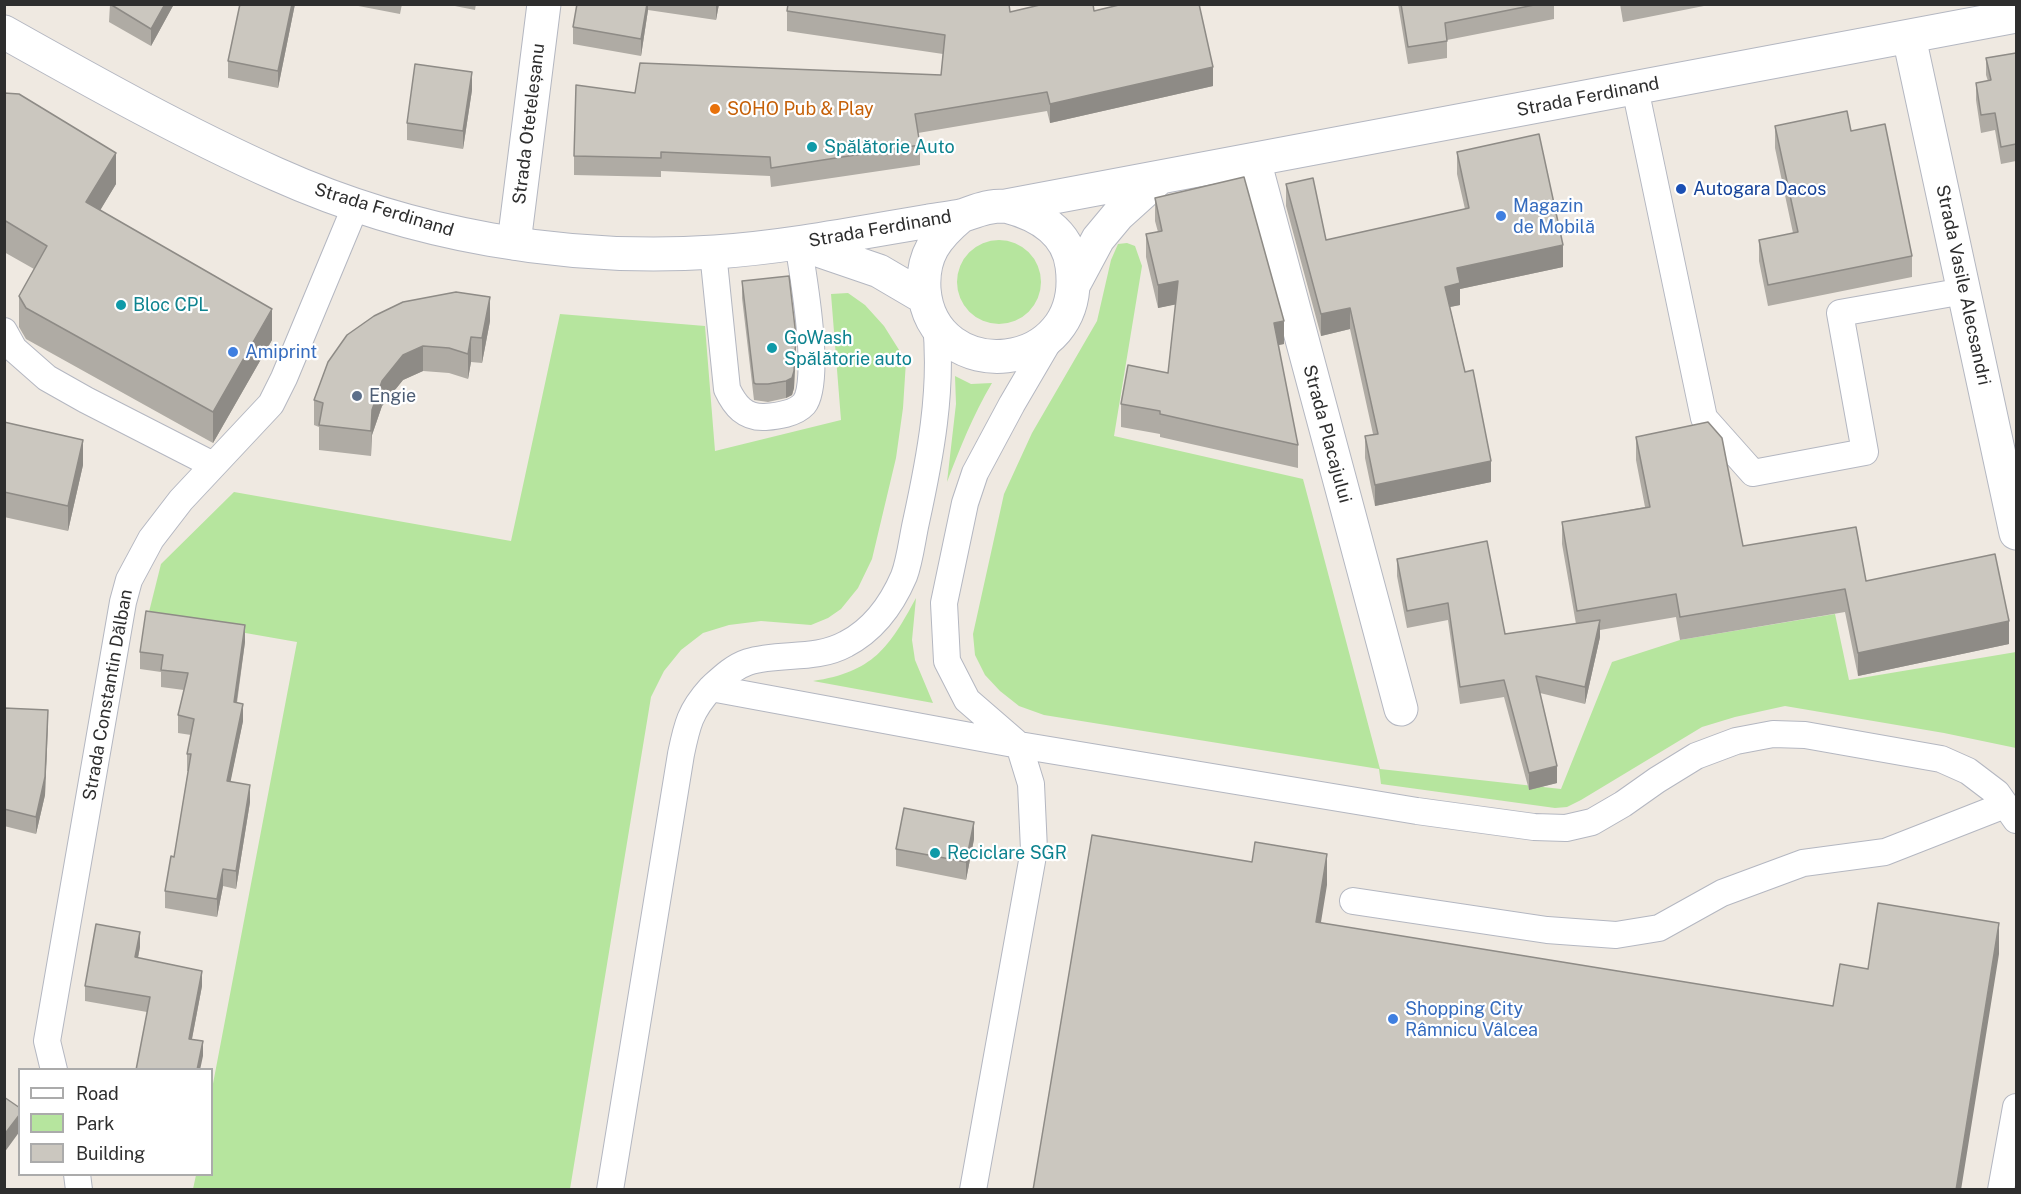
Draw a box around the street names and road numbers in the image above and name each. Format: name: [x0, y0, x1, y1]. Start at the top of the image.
street label: Strada Oteteleșanu: [508, 42, 550, 206]
street label: Strada Ferdinand: [1515, 73, 1661, 121]
street label: Strada Ferdinand: [312, 179, 456, 241]
street label: Strada Vasile Alecsandri: [1931, 183, 1995, 387]
street label: Strada Ferdinand: [807, 206, 953, 252]
street label: Strada Placajului: [1298, 362, 1356, 506]
street label: Strada Constantin Dălban: [79, 588, 137, 802]

